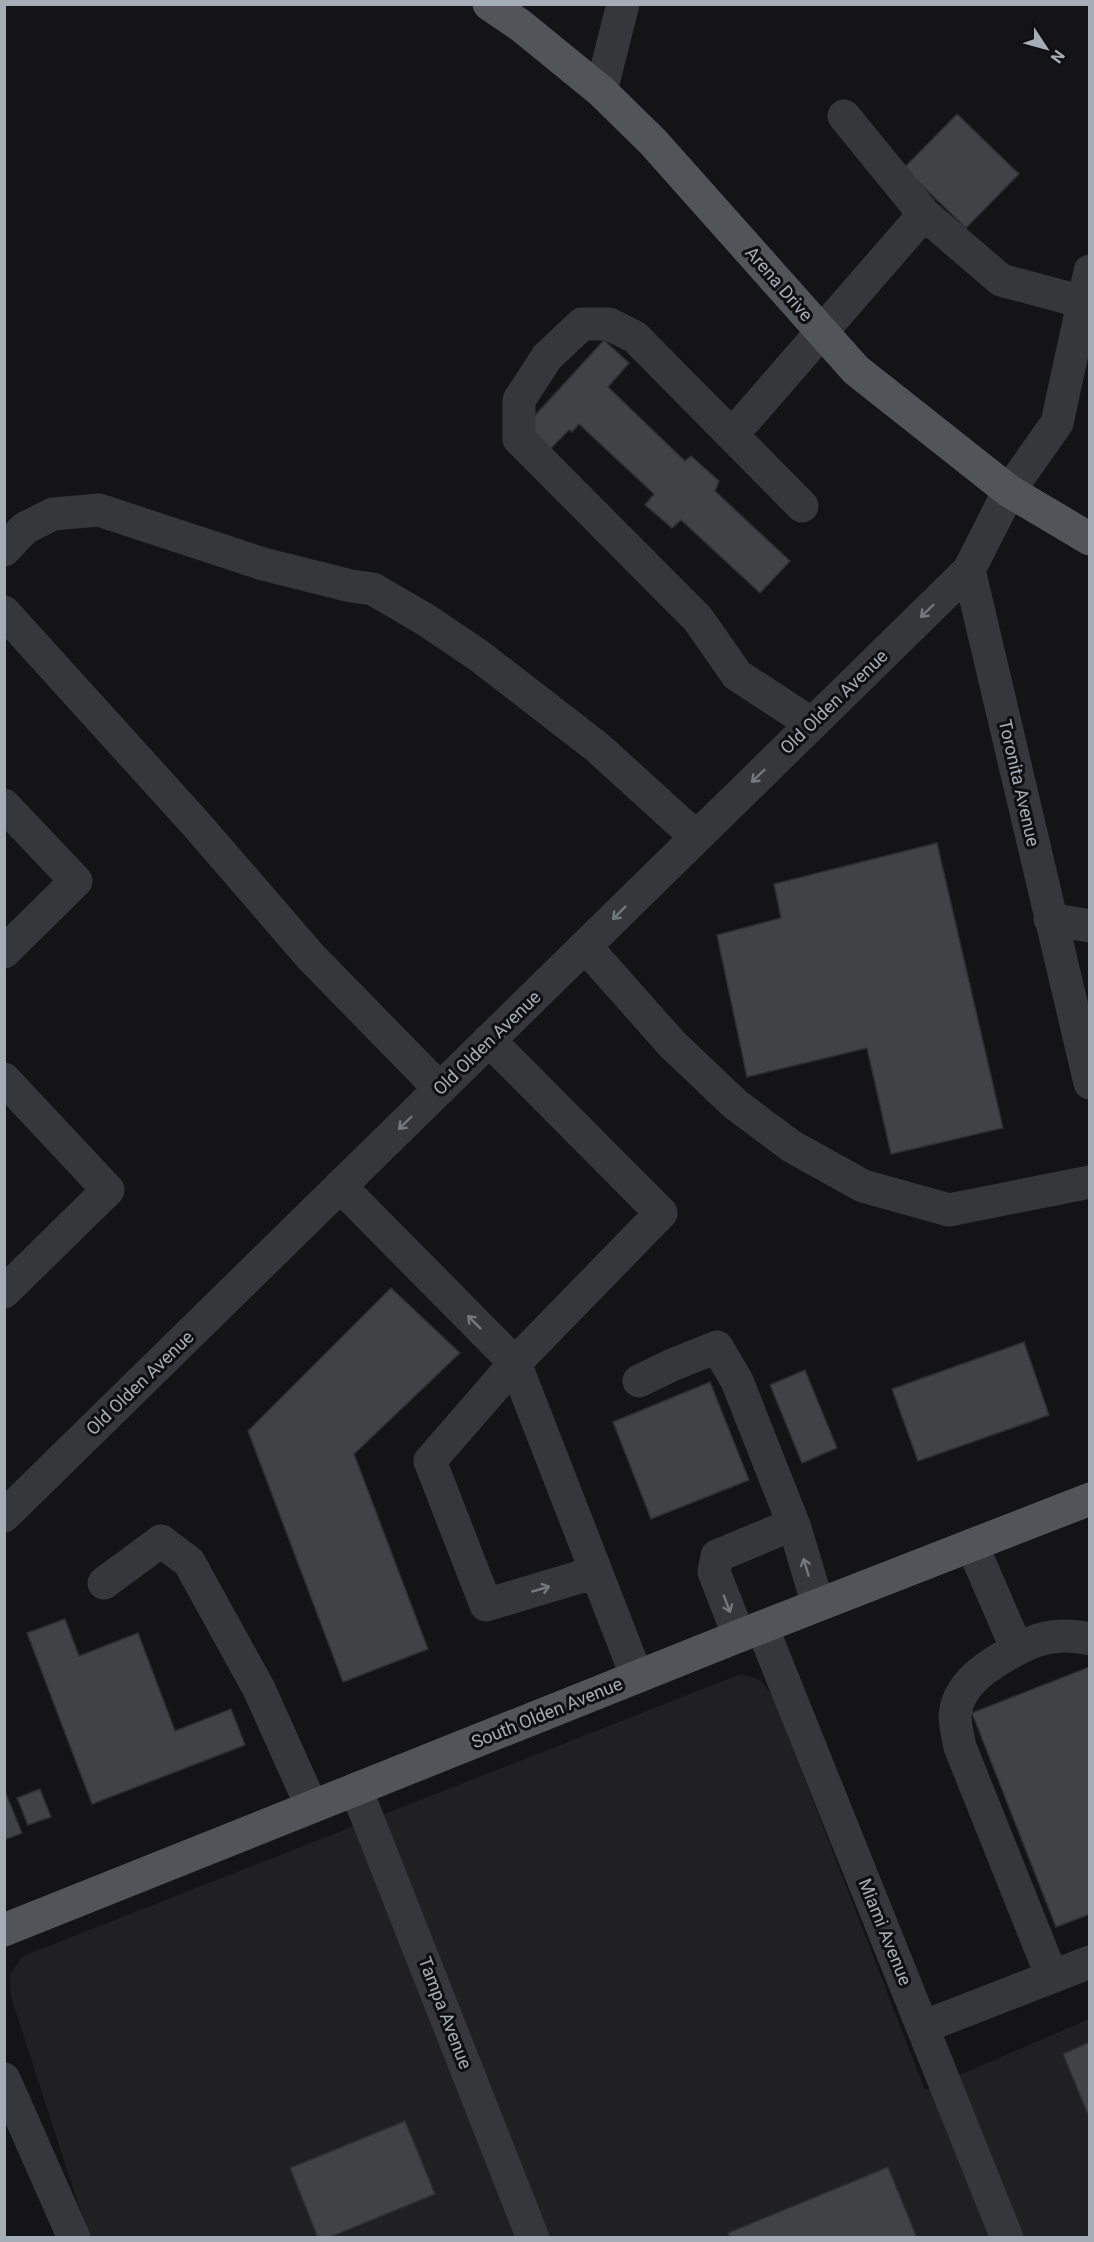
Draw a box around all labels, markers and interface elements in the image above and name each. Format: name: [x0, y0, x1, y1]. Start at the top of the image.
north arrow: [1016, 18, 1076, 78]
text: N: [1047, 46, 1069, 67]
street label: Arena Drive: [741, 242, 817, 325]
one-way arrow: [920, 603, 935, 618]
street label: Old Olden Avenue: [776, 645, 892, 758]
street label: Toronita Avenue: [995, 717, 1044, 848]
one-way arrow: [751, 769, 766, 784]
one-way arrow: [611, 906, 626, 920]
street label: Old Olden Avenue: [429, 986, 545, 1099]
one-way arrow: [397, 1116, 412, 1130]
one-way arrow: [467, 1314, 481, 1329]
street label: Old Olden Avenue: [82, 1326, 198, 1439]
one-way arrow: [800, 1558, 811, 1577]
one-way arrow: [531, 1582, 550, 1594]
one-way arrow: [722, 1595, 733, 1613]
street label: South Olden Avenue: [468, 1673, 625, 1752]
street label: Miami Avenue: [854, 1875, 916, 1988]
street label: Tampa Avenue: [414, 1954, 477, 2072]

